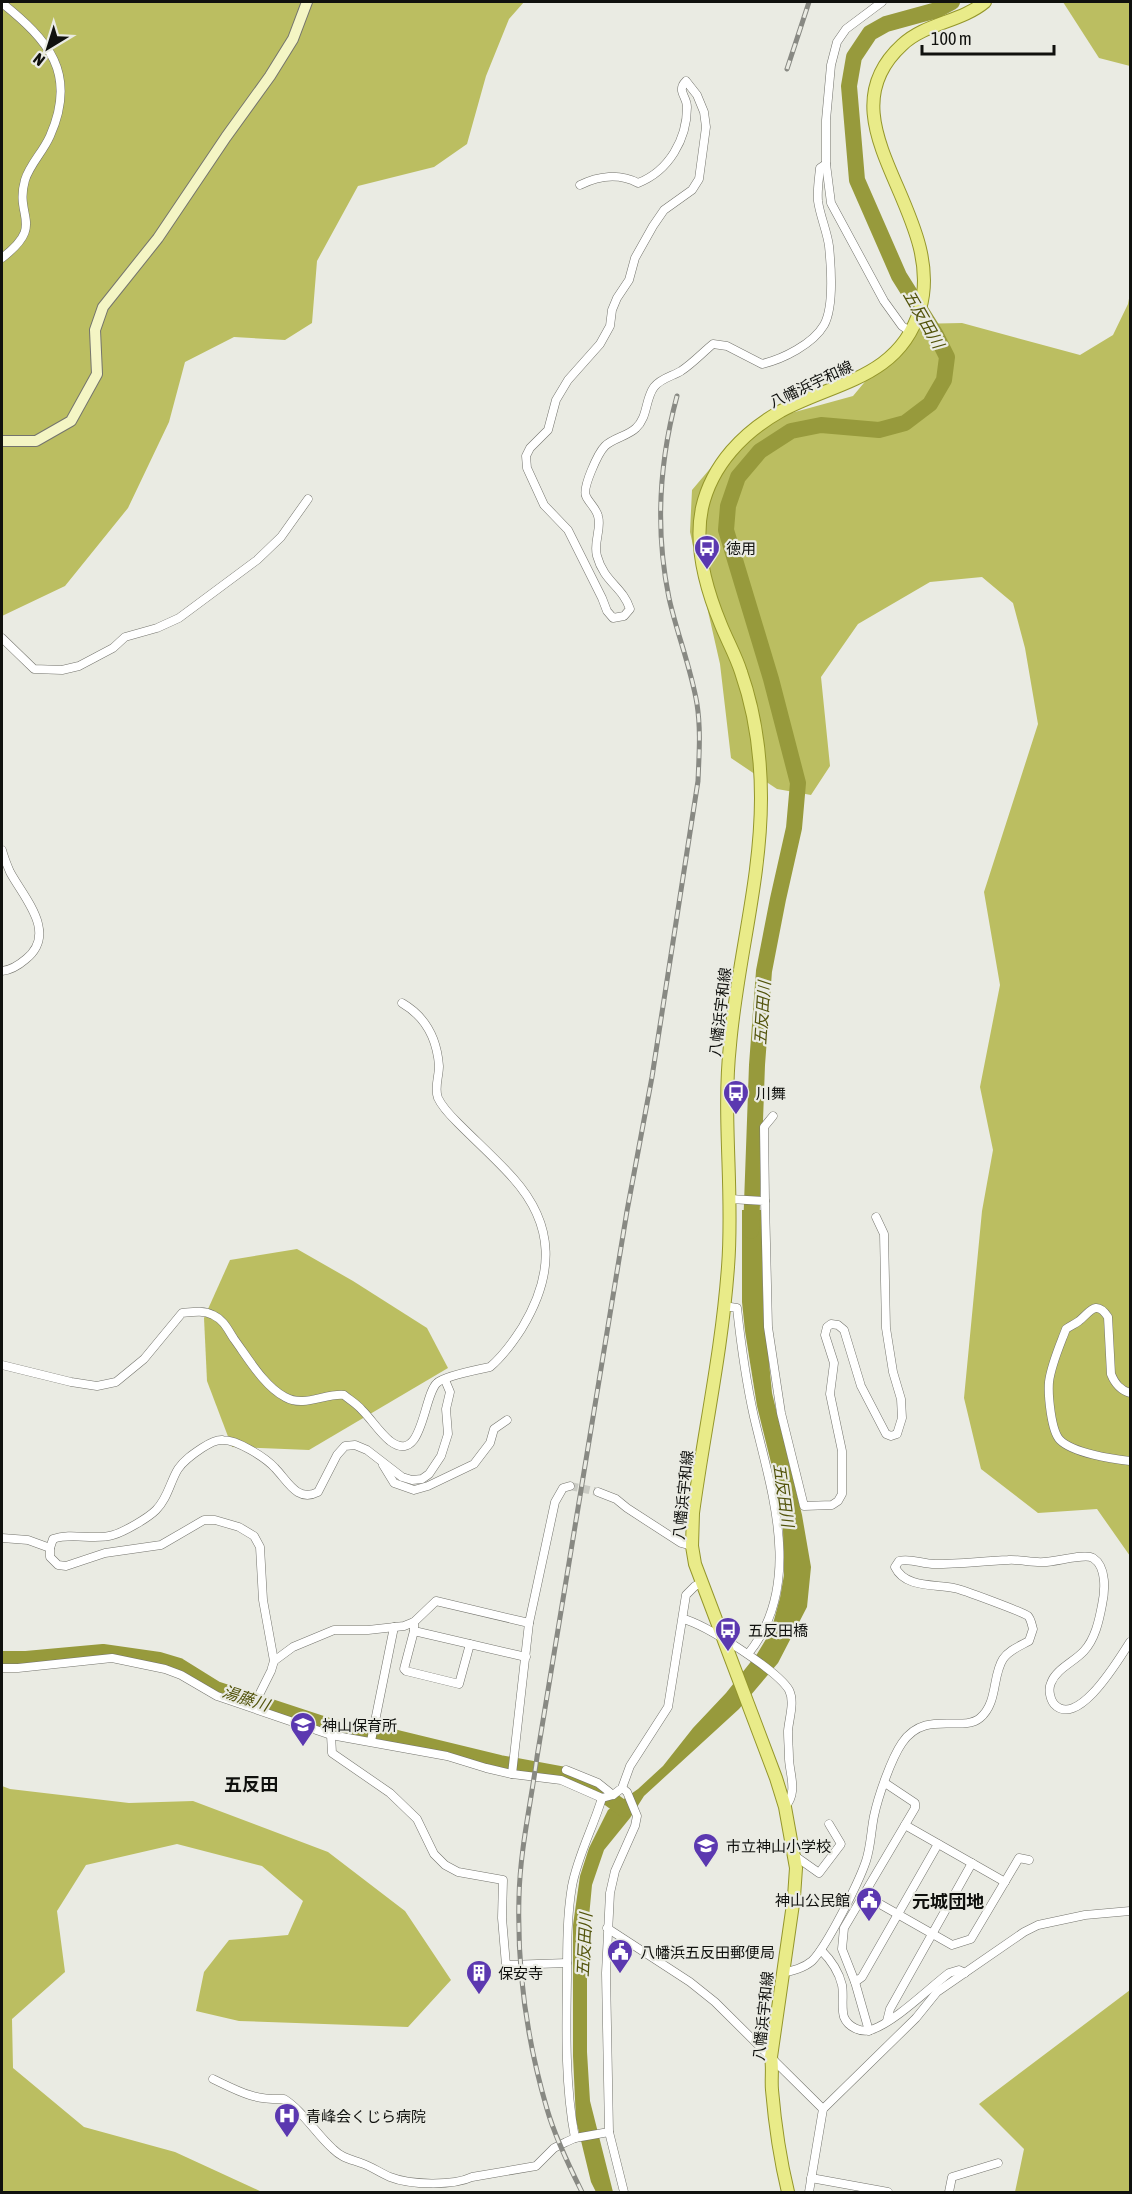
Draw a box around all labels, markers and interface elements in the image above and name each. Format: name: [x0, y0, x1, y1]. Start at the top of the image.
north arrow: [18, 18, 78, 78]
scale bar: [922, 18, 1054, 56]
text: 100 m: [931, 28, 972, 49]
text: N: [29, 50, 48, 70]
water label: 五反田川: [900, 287, 949, 353]
street label: 八幡浜宇和線: [767, 357, 855, 411]
bus stop icon: 徳用: [692, 533, 722, 571]
place label: 徳用: [726, 540, 756, 557]
street label: 八幡浜宇和線: [706, 966, 734, 1058]
water label: 五反田川: [751, 978, 773, 1046]
bus stop icon: 川舞: [721, 1078, 751, 1116]
place label: 川舞: [756, 1085, 786, 1102]
street label: 八幡浜宇和線: [670, 1449, 696, 1541]
water label: 五反田川: [771, 1462, 798, 1530]
bus stop icon: 五反田橋: [713, 1615, 743, 1653]
place label: 五反田橋: [748, 1622, 808, 1639]
water label: 湯藤川: [220, 1682, 274, 1715]
school or university icon: 神山保育所: [288, 1710, 318, 1748]
place label: 神山保育所: [322, 1717, 397, 1734]
district label: 五反田: [224, 1774, 278, 1795]
school or university icon: 市立神山小学校: [691, 1831, 721, 1869]
place label: 市立神山小学校: [726, 1838, 831, 1855]
public building icon: 神山公民館: [854, 1885, 884, 1923]
district label: 元城団地: [912, 1891, 984, 1912]
place label: 神山公民館: [775, 1892, 850, 1909]
water label: 五反田川: [573, 1911, 595, 1977]
public building icon: 八幡浜五反田郵便局: [605, 1937, 635, 1975]
place label: 八幡浜五反田郵便局: [640, 1944, 775, 1961]
building icon: 保安寺: [464, 1958, 494, 1996]
place label: 保安寺: [498, 1965, 543, 1982]
street label: 八幡浜宇和線: [750, 1970, 776, 2062]
hospital icon: 青峰会くじら病院: [272, 2101, 302, 2139]
place label: 青峰会くじら病院: [306, 2108, 426, 2125]

